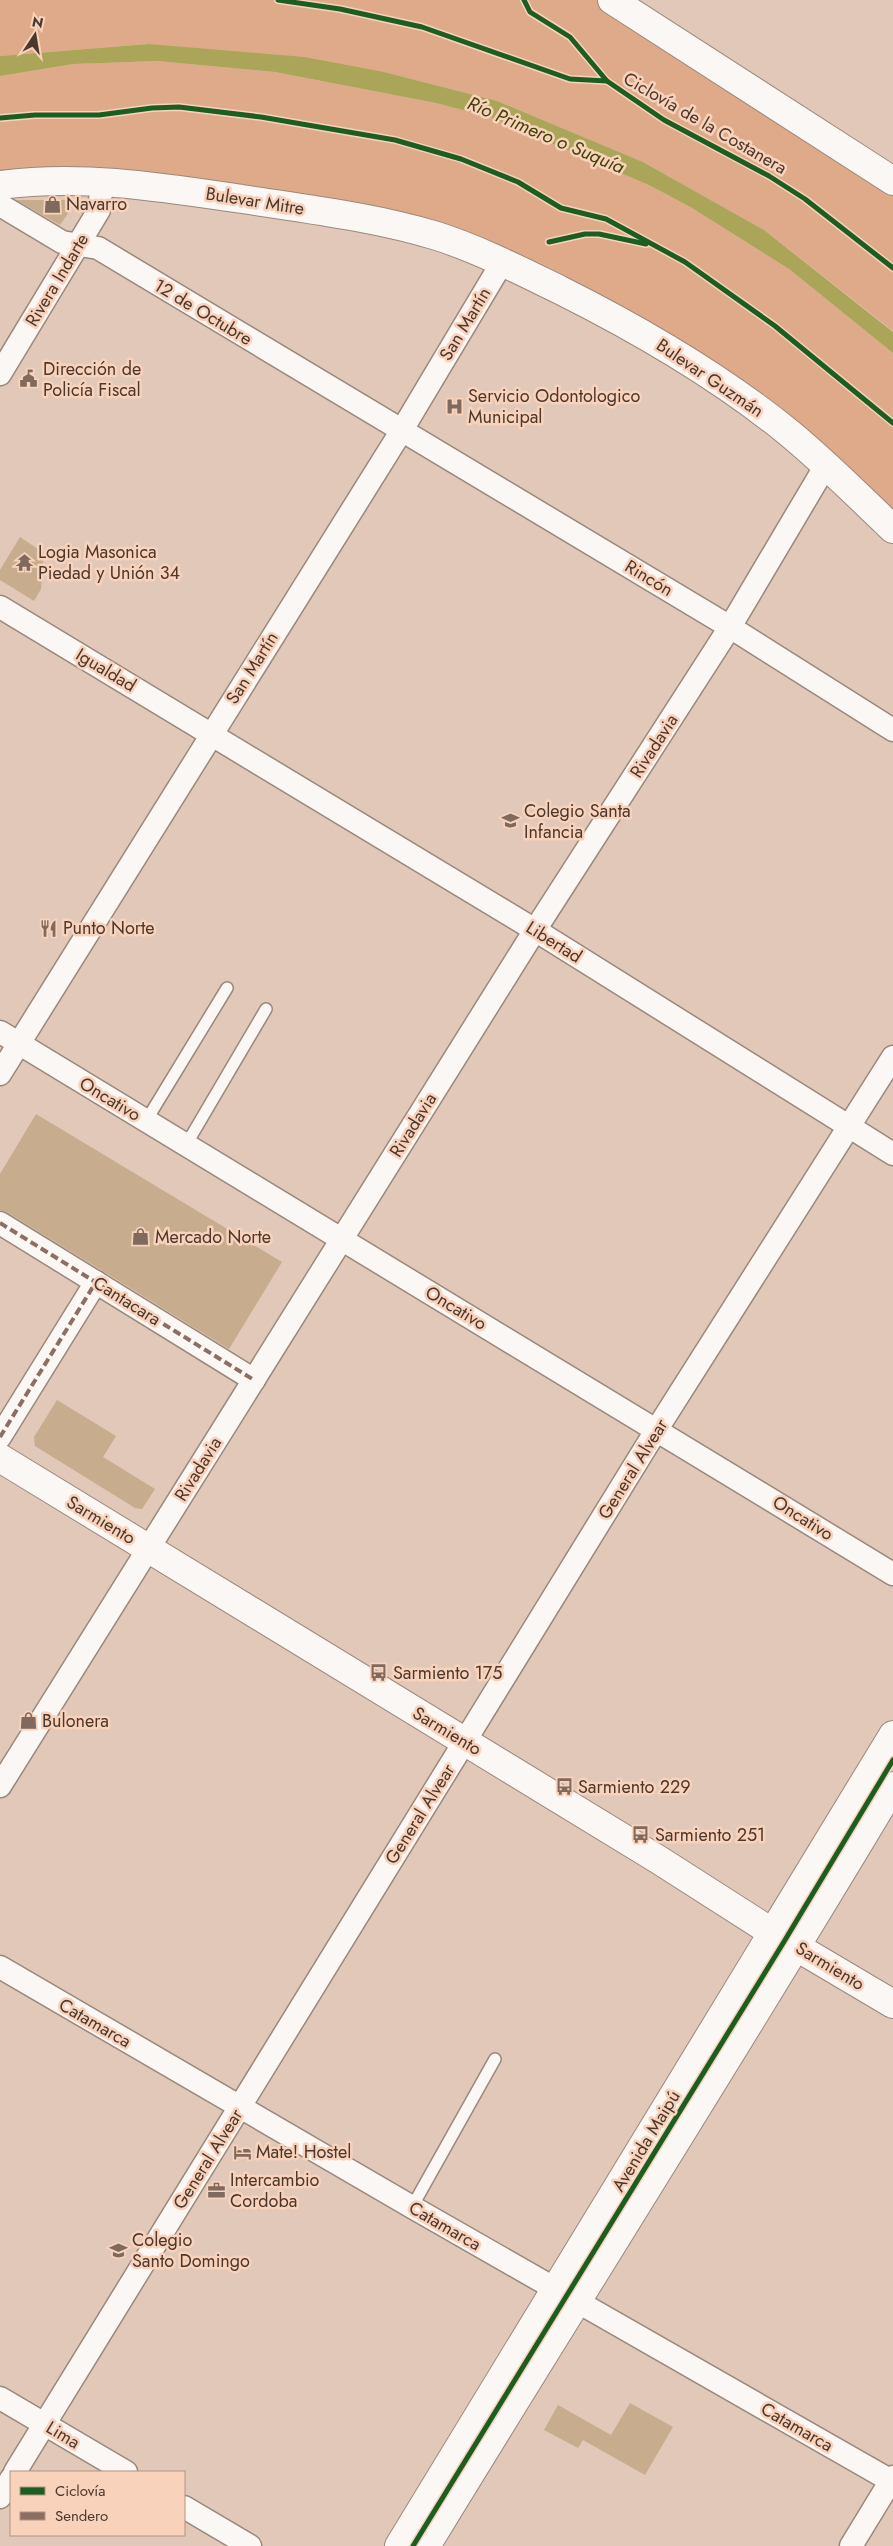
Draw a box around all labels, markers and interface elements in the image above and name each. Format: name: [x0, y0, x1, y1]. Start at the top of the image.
north arrow: [10, 10, 60, 60]
text: N: [30, 11, 45, 33]
street label: Ciclovía de la Costanera: [618, 65, 792, 181]
water label: Río Primero o Suquía: [463, 90, 629, 181]
street label: Bulevar Mitre: [204, 180, 306, 222]
place label: Navarro: [66, 191, 127, 217]
shop icon: Navarro: [42, 194, 62, 214]
street label: Rivera Indarte: [19, 229, 95, 331]
street label: 12 de Octubre: [149, 272, 257, 352]
street label: San Martín: [433, 282, 497, 366]
street label: Bulevar Guzmán: [651, 332, 769, 424]
place label: Dirección de Policía Fiscal: [43, 356, 141, 403]
public building icon: Dirección de Policía Fiscal: [19, 369, 39, 389]
place label: Servicio Odontologico Municipal: [468, 383, 640, 430]
hospital icon: Servicio Odontologico Municipal: [444, 396, 464, 416]
place label: Logia Masonica Piedad y Unión 34: [38, 539, 180, 586]
temple icon: Logia Masonica Piedad y Unión 34: [14, 552, 34, 572]
street label: Rincón: [620, 553, 678, 603]
street label: San Martín: [219, 627, 285, 709]
street label: Igualdad: [71, 642, 141, 698]
street label: Rivadavia: [624, 709, 684, 783]
place label: Colegio Santa Infancia: [524, 798, 631, 845]
school or university icon: Colegio Santa Infancia: [500, 811, 520, 831]
place label: Punto Norte: [63, 915, 155, 941]
street label: Libertad: [521, 915, 587, 969]
restaurant icon: Punto Norte: [39, 918, 59, 938]
street label: Oncativo: [74, 1070, 146, 1128]
street label: Rivadavia: [383, 1088, 443, 1162]
place label: Mercado Norte: [155, 1224, 271, 1250]
shop icon: Mercado Norte: [131, 1227, 151, 1247]
street label: Cantacara: [88, 1270, 166, 1332]
street label: Oncativo: [420, 1279, 492, 1337]
street label: General Alvear: [592, 1413, 675, 1524]
street label: Rivadavia: [168, 1432, 228, 1506]
street label: Sarmiento: [62, 1489, 141, 1551]
street label: Oncativo: [768, 1489, 839, 1547]
place label: Sarmiento 175: [393, 1660, 502, 1686]
bus stop icon: Sarmiento 175: [369, 1663, 389, 1683]
street label: Sarmiento: [408, 1700, 487, 1762]
place label: Bulonera: [42, 1708, 109, 1734]
shop icon: Bulonera: [18, 1711, 38, 1731]
street label: General Alvear: [379, 1758, 462, 1869]
place label: Sarmiento 229: [578, 1774, 691, 1800]
bus stop icon: Sarmiento 229: [554, 1777, 574, 1797]
place label: Sarmiento 251: [655, 1822, 765, 1848]
bus stop icon: Sarmiento 251: [631, 1825, 651, 1845]
street label: Sarmiento: [791, 1935, 870, 1997]
street label: Catamarca: [54, 1992, 136, 2054]
street label: Avenida Maipú: [606, 2085, 686, 2197]
street label: General Alvear: [167, 2103, 250, 2214]
place label: Mate! Hostel: [256, 2139, 351, 2165]
hotel icon: Mate! Hostel: [232, 2142, 252, 2162]
place label: Intercambio Cordoba: [230, 2167, 320, 2214]
office icon: Intercambio Cordoba: [206, 2180, 226, 2200]
street label: Catamarca: [404, 2195, 486, 2257]
place label: Colegio Santo Domingo: [132, 2227, 250, 2274]
school or university icon: Colegio Santo Domingo: [108, 2240, 128, 2260]
street label: Catamarca: [756, 2396, 838, 2458]
street label: Lima: [41, 2415, 85, 2455]
legend: [10, 2471, 185, 2536]
text: Ciclovía: [55, 2480, 105, 2502]
text: Sendero: [55, 2505, 108, 2527]

